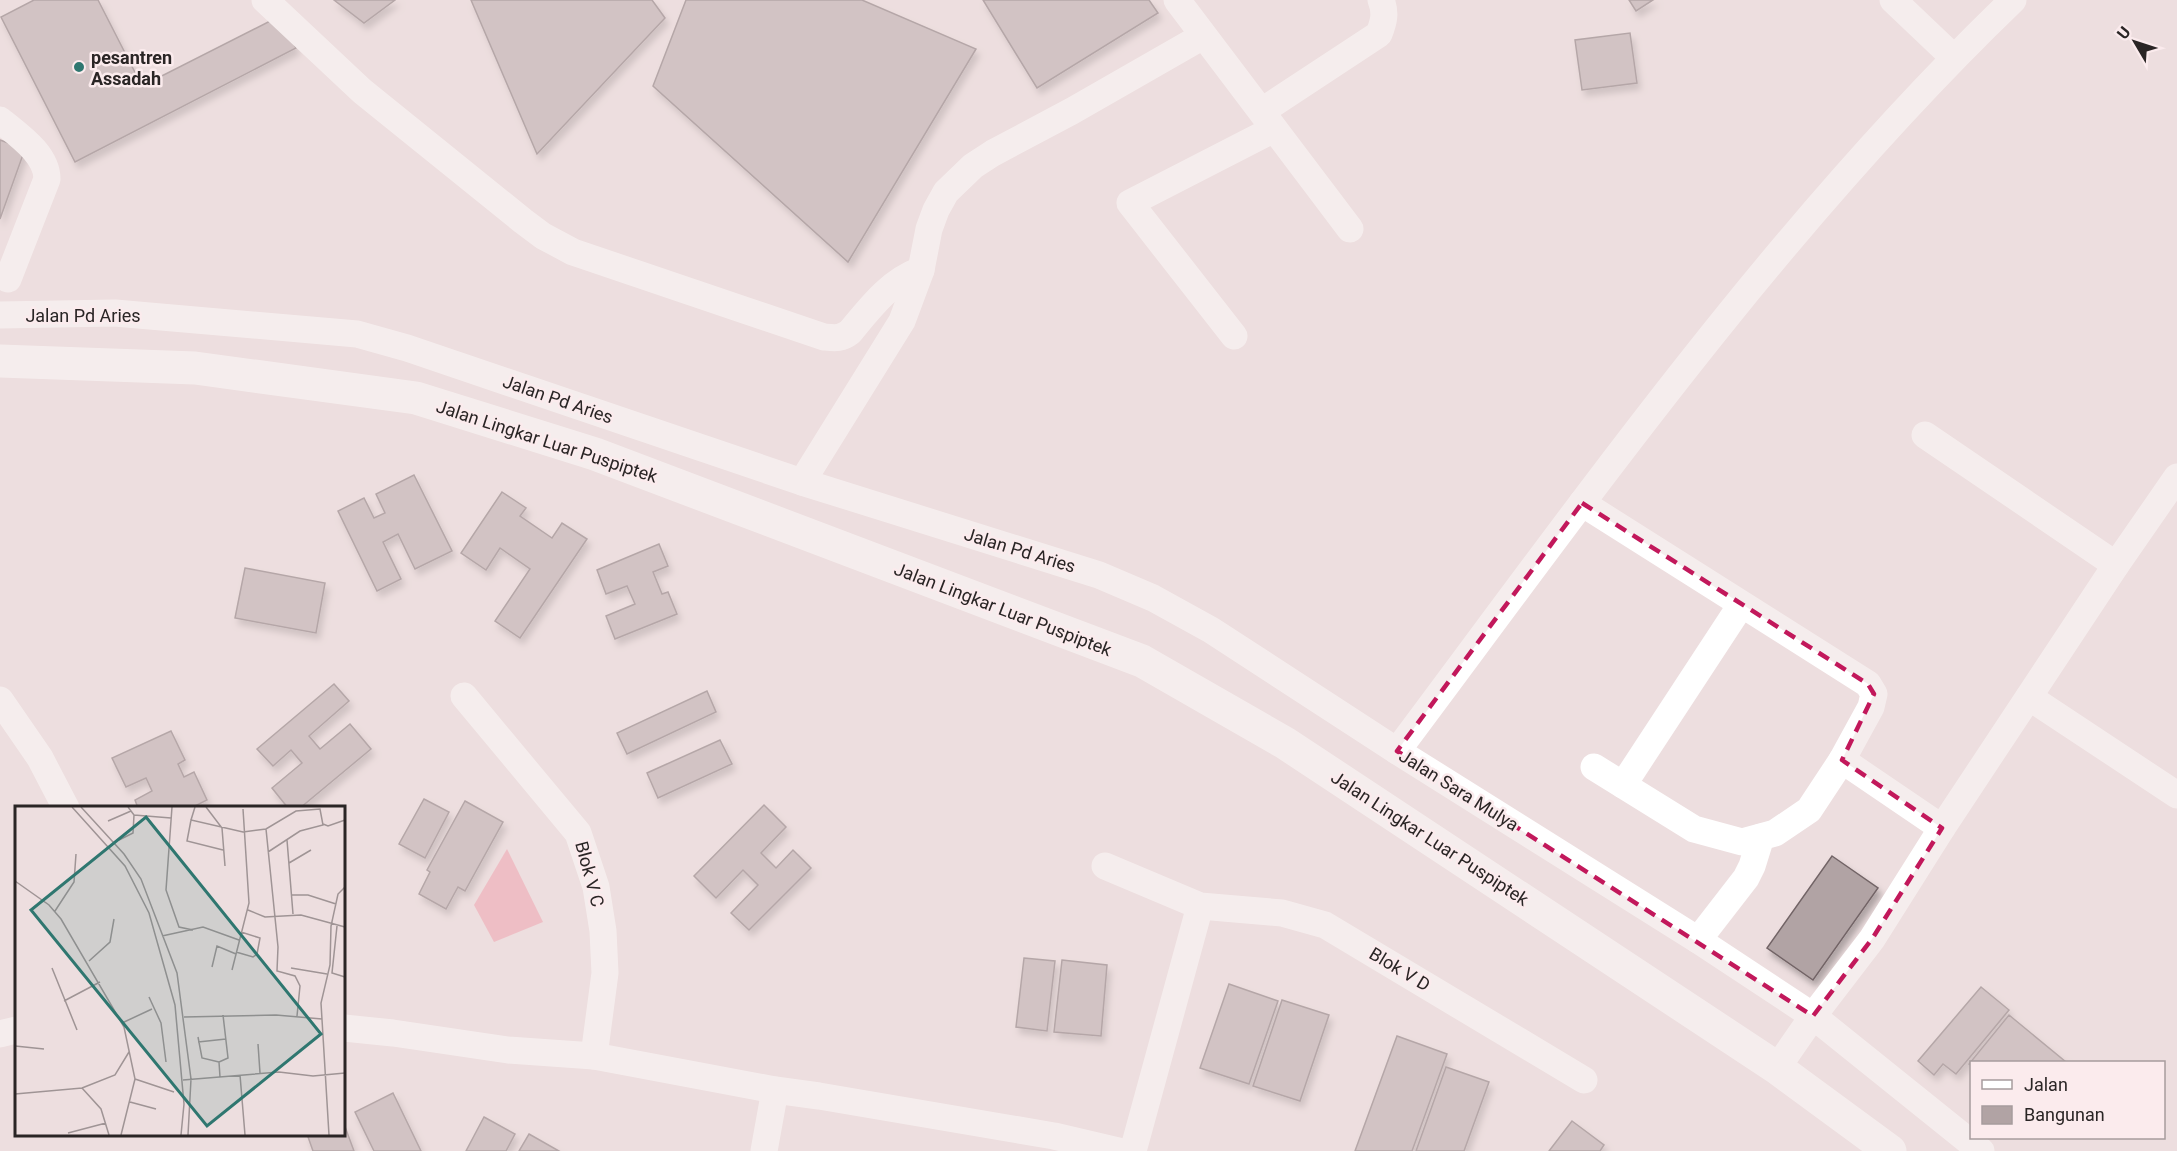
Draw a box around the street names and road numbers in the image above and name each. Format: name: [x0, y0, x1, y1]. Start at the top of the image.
street label: Jalan Pd Aries: [25, 305, 141, 326]
street label: Jalan Pd Aries: [500, 370, 616, 428]
street label: Jalan Lingkar Luar Puspiptek: [434, 395, 661, 487]
street label: Jalan Pd Aries: [962, 523, 1078, 577]
street label: Jalan Lingkar Luar Puspiptek: [891, 558, 1115, 661]
street label: Jalan Sara Mulya: [1395, 745, 1523, 835]
street label: Jalan Lingkar Luar Puspiptek: [1327, 766, 1533, 910]
street label: Blok V C: [571, 839, 609, 909]
street label: Blok V D: [1366, 943, 1434, 995]

